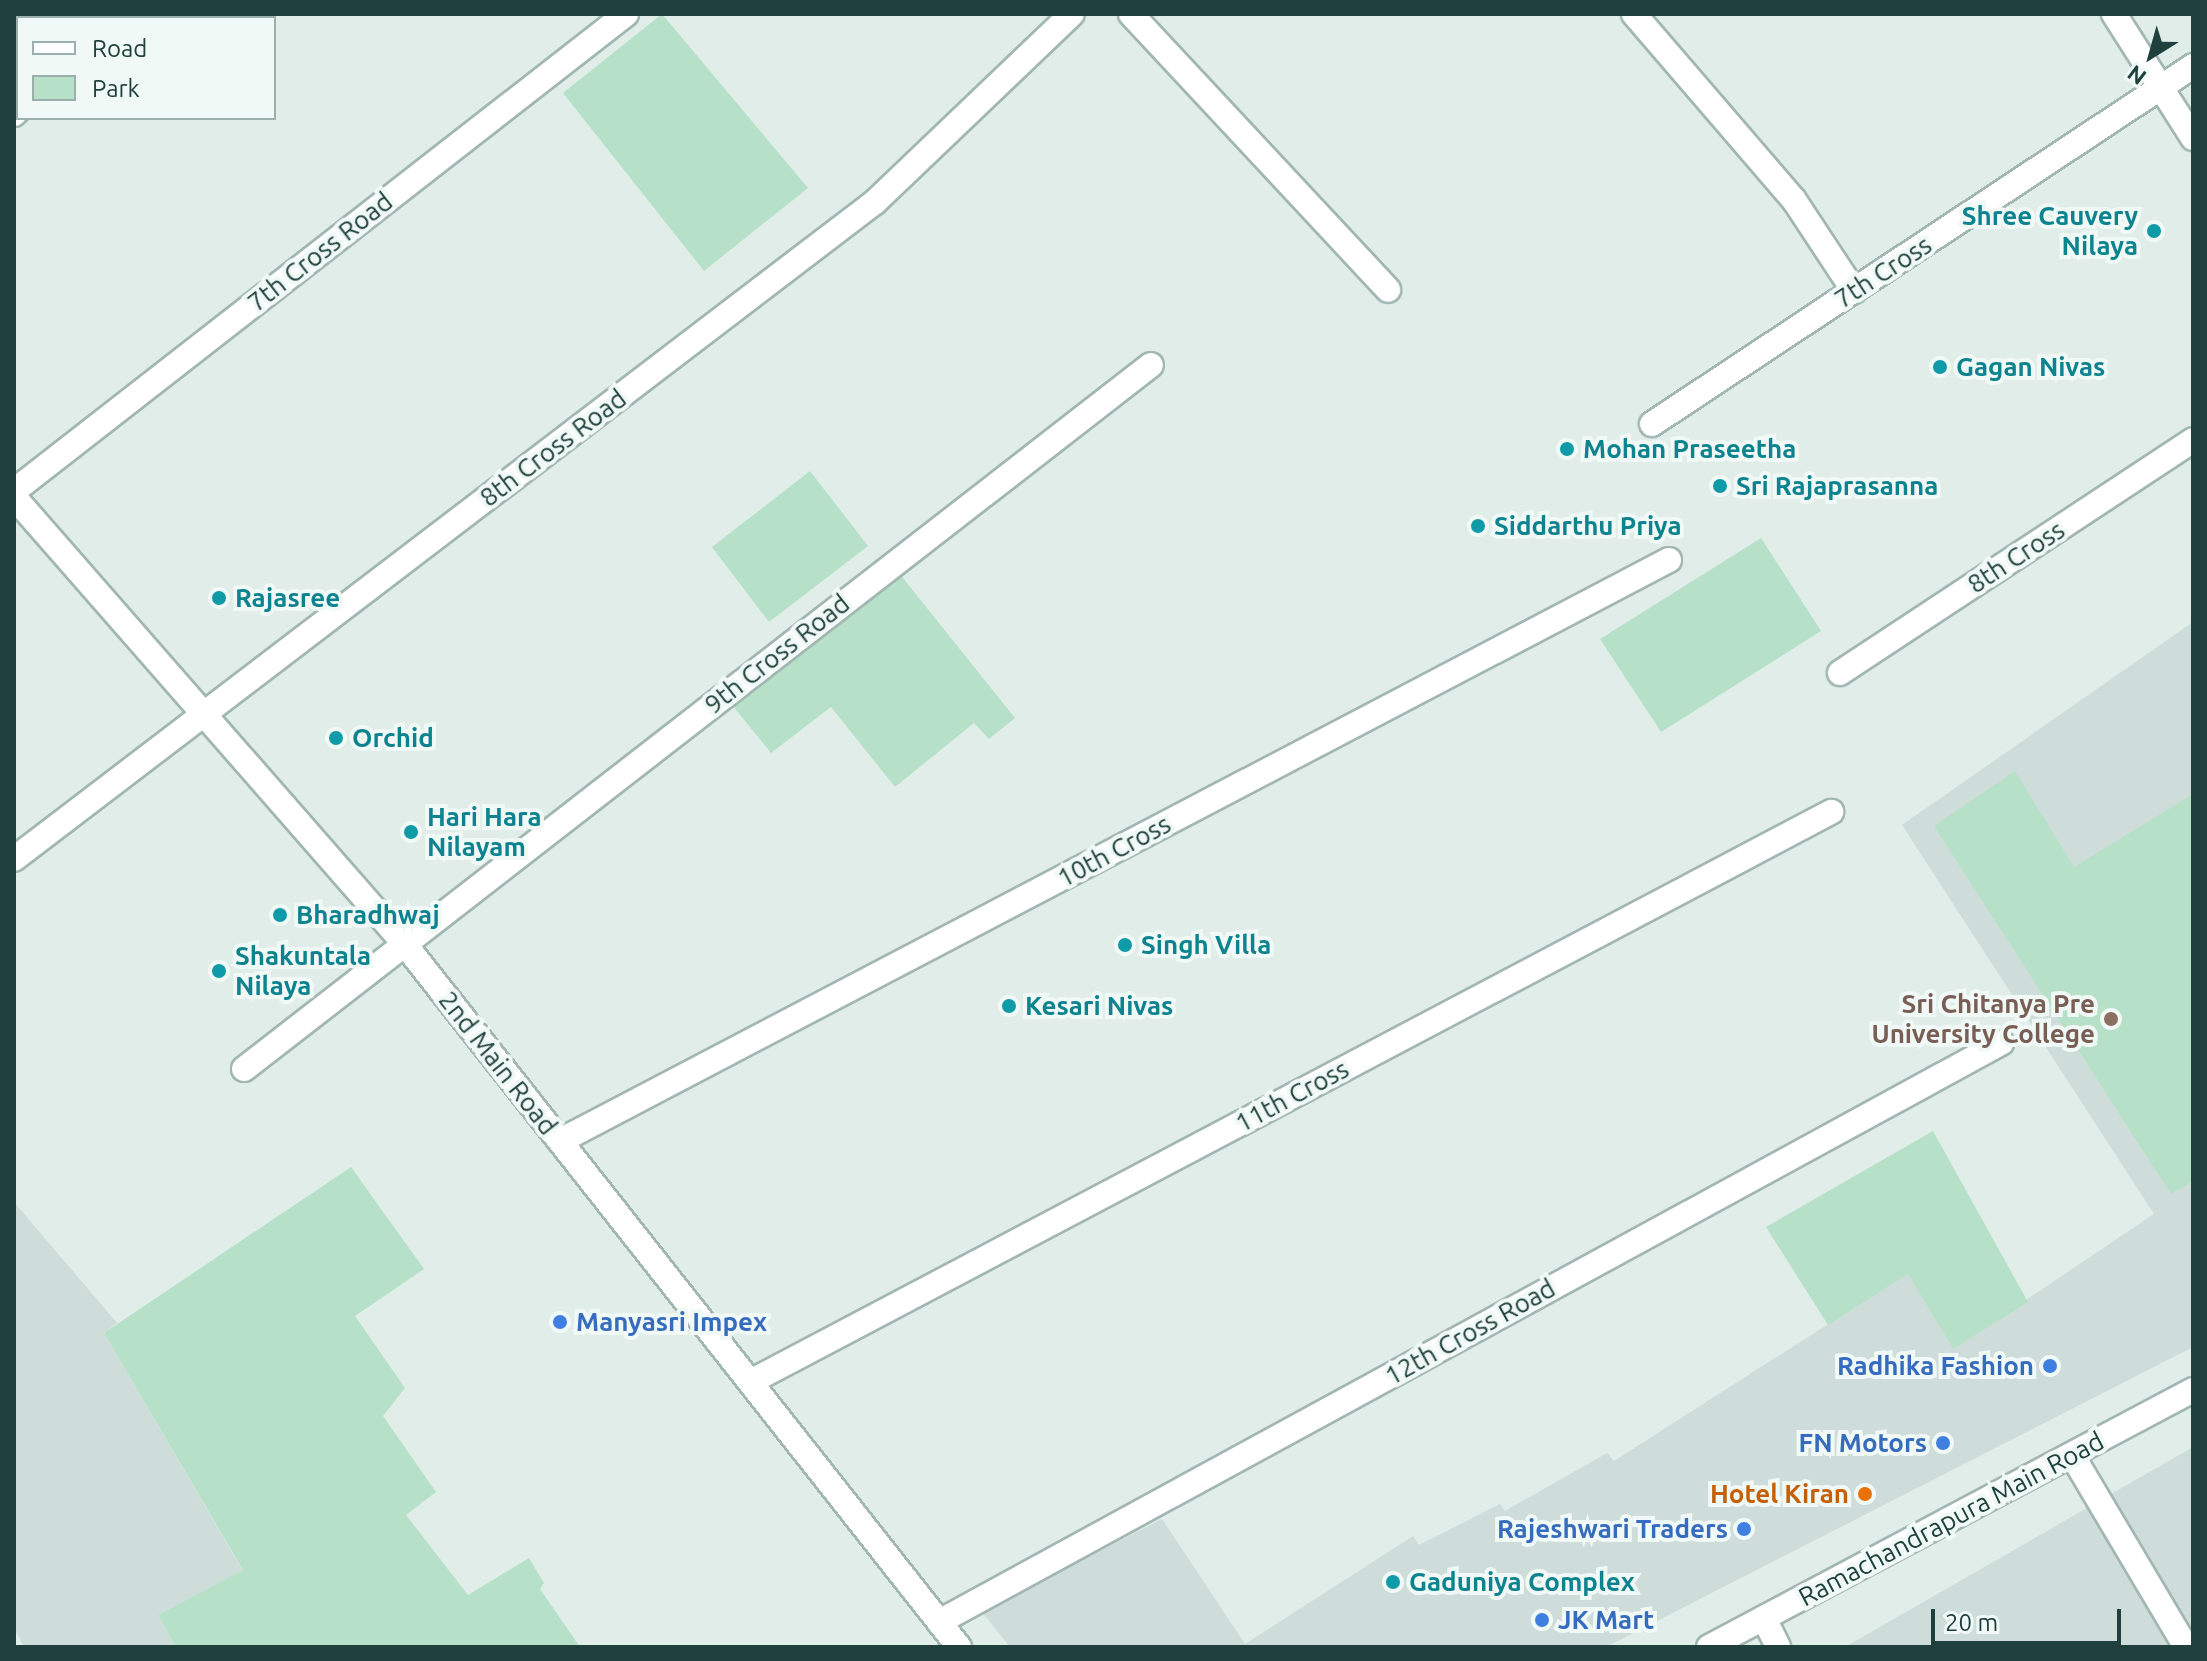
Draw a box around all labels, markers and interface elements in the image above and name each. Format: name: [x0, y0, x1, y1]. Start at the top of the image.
legend: [16, 16, 276, 120]
north arrow: [2111, 16, 2191, 96]
text: Road: [92, 35, 147, 62]
text: N: [2122, 61, 2150, 90]
text: Park: [92, 75, 140, 102]
street label: 7th Cross Road: [241, 186, 399, 318]
place label: Shree Cauvery Nilaya: [1962, 200, 2138, 262]
marker: Shree Cauvery Nilaya: [2145, 222, 2163, 240]
street label: 7th Cross: [1829, 229, 1937, 315]
place label: Gagan Nivas: [1956, 351, 2105, 383]
marker: Gagan Nivas: [1931, 358, 1949, 376]
street label: 8th Cross Road: [474, 383, 632, 513]
place label: Mohan Praseetha: [1583, 433, 1796, 465]
marker: Mohan Praseetha: [1558, 440, 1576, 458]
place label: Sri Rajaprasanna: [1736, 470, 1938, 502]
marker: Sri Rajaprasanna: [1711, 477, 1729, 495]
place label: Siddarthu Priya: [1494, 510, 1682, 542]
street label: 8th Cross: [1962, 514, 2070, 600]
marker: Siddarthu Priya: [1469, 517, 1487, 535]
place label: Rajasree: [235, 582, 340, 614]
street label: 9th Cross Road: [698, 588, 856, 720]
marker: Rajasree: [210, 589, 228, 607]
place label: Orchid: [352, 722, 434, 754]
marker: Orchid: [327, 729, 345, 747]
place label: Hari Hara Nilayam: [427, 801, 542, 862]
street label: 10th Cross: [1052, 808, 1176, 894]
marker: Hari Hara Nilayam: [402, 823, 420, 841]
place label: Bharadhwaj: [296, 899, 440, 931]
marker: Bharadhwaj: [271, 906, 289, 924]
place label: Singh Villa: [1141, 929, 1271, 961]
marker: Singh Villa: [1116, 936, 1134, 954]
place label: Shakuntala Nilaya: [235, 940, 371, 1002]
marker: Shakuntala Nilaya: [210, 962, 228, 980]
street label: 2nd Main Road: [432, 985, 564, 1141]
place label: Sri Chitanya Pre University College: [1871, 988, 2095, 1050]
place label: Kesari Nivas: [1025, 990, 1173, 1022]
marker: Kesari Nivas: [1000, 997, 1018, 1015]
marker: Sri Chitanya Pre University College: [2102, 1010, 2120, 1028]
street label: 11th Cross: [1230, 1053, 1354, 1139]
street label: 12th Cross Road: [1379, 1272, 1561, 1392]
place label: Manyasri Impex: [576, 1306, 767, 1338]
marker: Manyasri Impex: [551, 1313, 569, 1331]
place label: Radhika Fashion: [1837, 1350, 2034, 1382]
marker: Radhika Fashion: [2041, 1357, 2059, 1375]
street label: Ramachandrapura Main Road: [1793, 1425, 2109, 1613]
place label: FN Motors: [1799, 1427, 1927, 1459]
marker: FN Motors: [1934, 1434, 1952, 1452]
place label: Hotel Kiran: [1710, 1478, 1849, 1510]
marker: Hotel Kiran: [1856, 1485, 1874, 1503]
place label: Rajeshwari Traders: [1497, 1513, 1728, 1545]
marker: Rajeshwari Traders: [1735, 1520, 1753, 1538]
place label: Gaduniya Complex: [1409, 1566, 1635, 1598]
marker: Gaduniya Complex: [1384, 1573, 1402, 1591]
scale bar: [1935, 1593, 2125, 1643]
place label: JK Mart: [1558, 1604, 1654, 1636]
text: 20 m: [1945, 1609, 1998, 1636]
marker: JK Mart: [1533, 1611, 1551, 1629]

